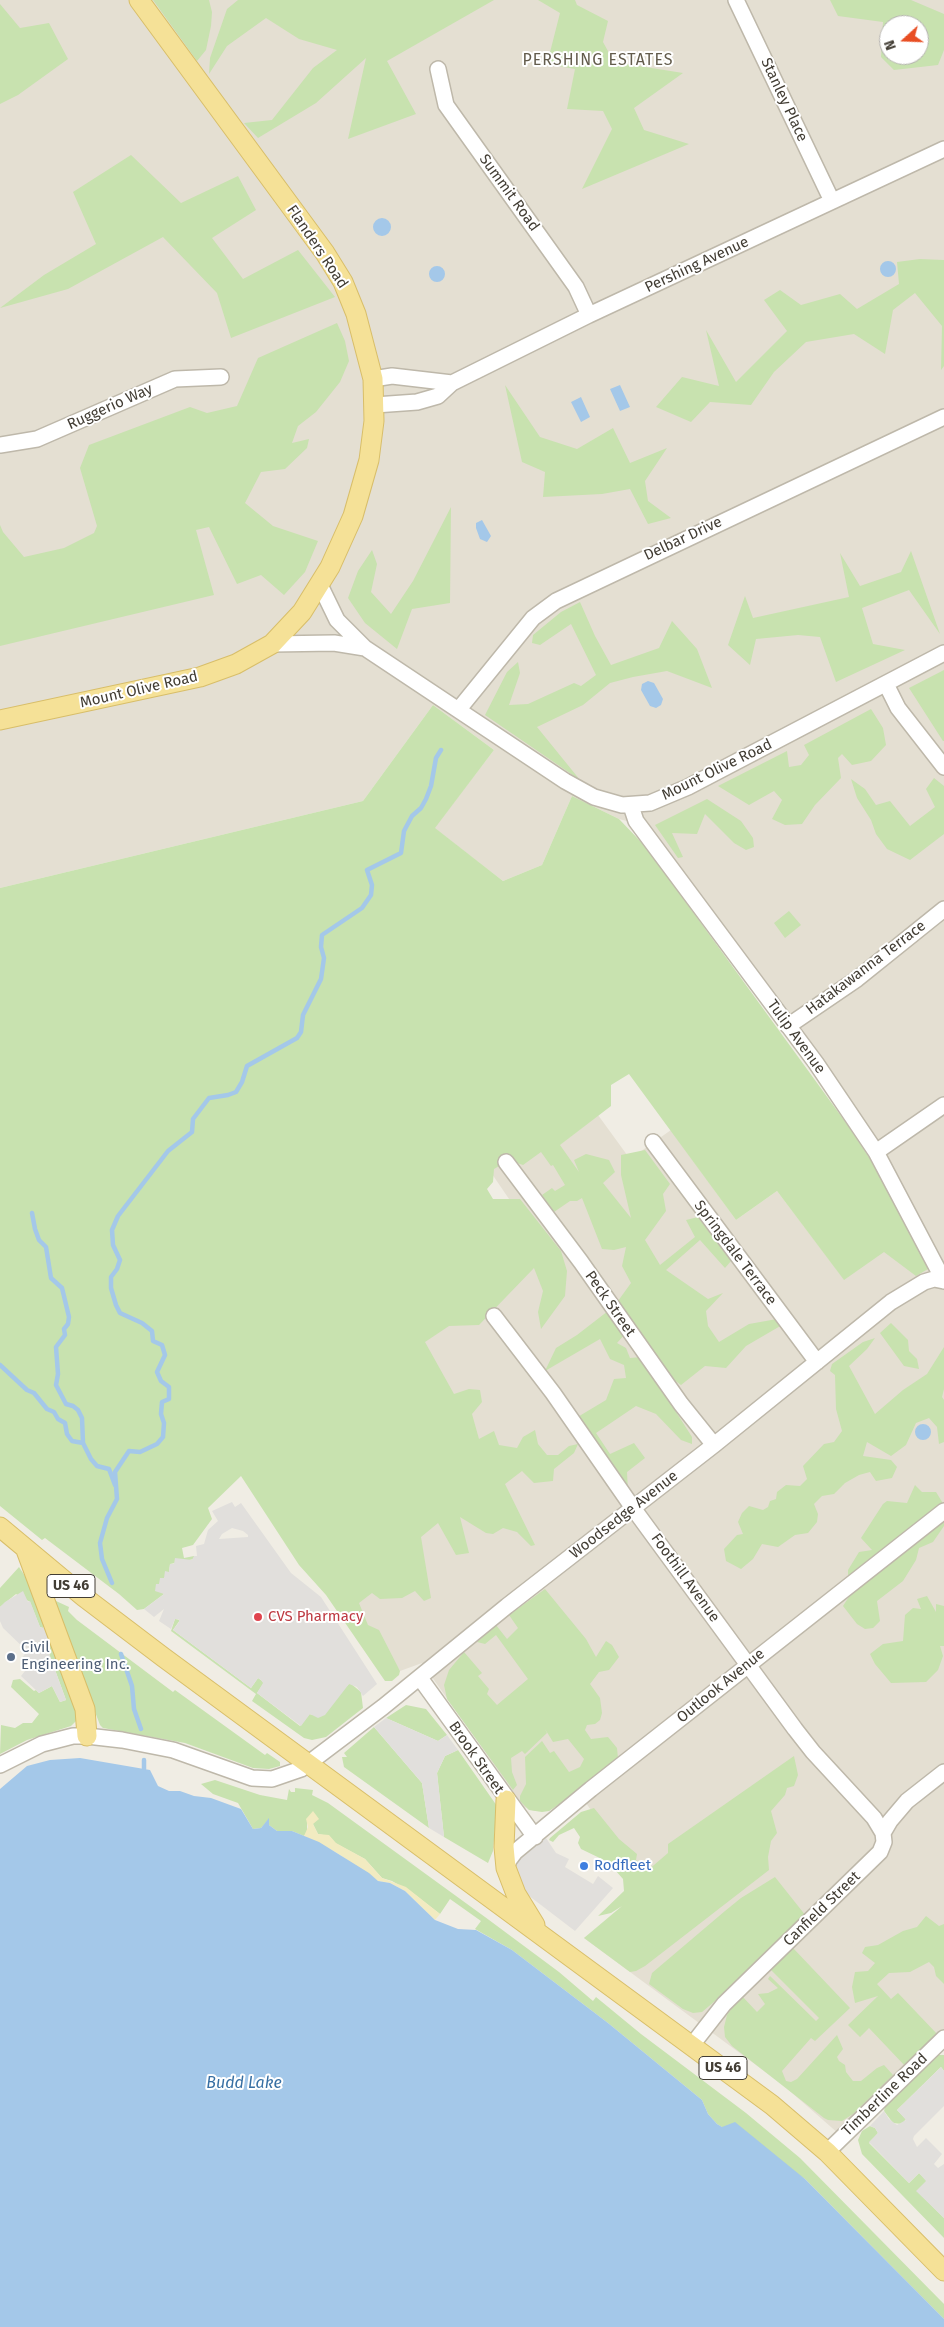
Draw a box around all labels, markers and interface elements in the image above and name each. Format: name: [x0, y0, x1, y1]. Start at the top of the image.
north arrow: [879, 15, 929, 65]
text: N: [881, 38, 900, 52]
district label: PERSHING ESTATES: [520, 51, 676, 71]
street label: Stanley Place: [757, 55, 811, 145]
street label: Summit Road: [475, 151, 543, 235]
street label: Flanders Road: [282, 202, 352, 292]
street label: Pershing Avenue: [642, 233, 752, 297]
street label: Ruggerio Way: [65, 380, 155, 434]
street label: Delbar Drive: [641, 513, 725, 565]
street label: Mount Olive Road: [78, 668, 200, 712]
street label: Mount Olive Road: [659, 736, 775, 804]
street label: Hatakawanna Terrace: [803, 917, 929, 1019]
street label: Tulip Avenue: [763, 996, 829, 1078]
street label: Springdale Terrace: [690, 1197, 780, 1309]
street label: Peck Street: [581, 1268, 639, 1340]
street label: Woodsedge Avenue: [566, 1467, 682, 1563]
street label: Foothill Avenue: [647, 1530, 723, 1626]
road number: US 46: [47, 1574, 95, 1598]
place label: CVS Pharmacy: [268, 1608, 363, 1626]
marker: CVS Pharmacy: [252, 1611, 264, 1623]
place label: Civil Engineering Inc.: [21, 1639, 130, 1674]
street label: Outlook Avenue: [674, 1645, 768, 1727]
marker: Civil Engineering Inc.: [5, 1651, 17, 1663]
street label: Brook Street: [444, 1718, 508, 1798]
place label: Rodfleet: [594, 1857, 651, 1875]
marker: Rodfleet: [578, 1860, 590, 1872]
street label: Canfield Street: [780, 1868, 864, 1950]
street label: Timberline Road: [839, 2050, 931, 2140]
road number: US 46: [699, 2056, 747, 2080]
water label: Budd Lake: [206, 2074, 282, 2094]

